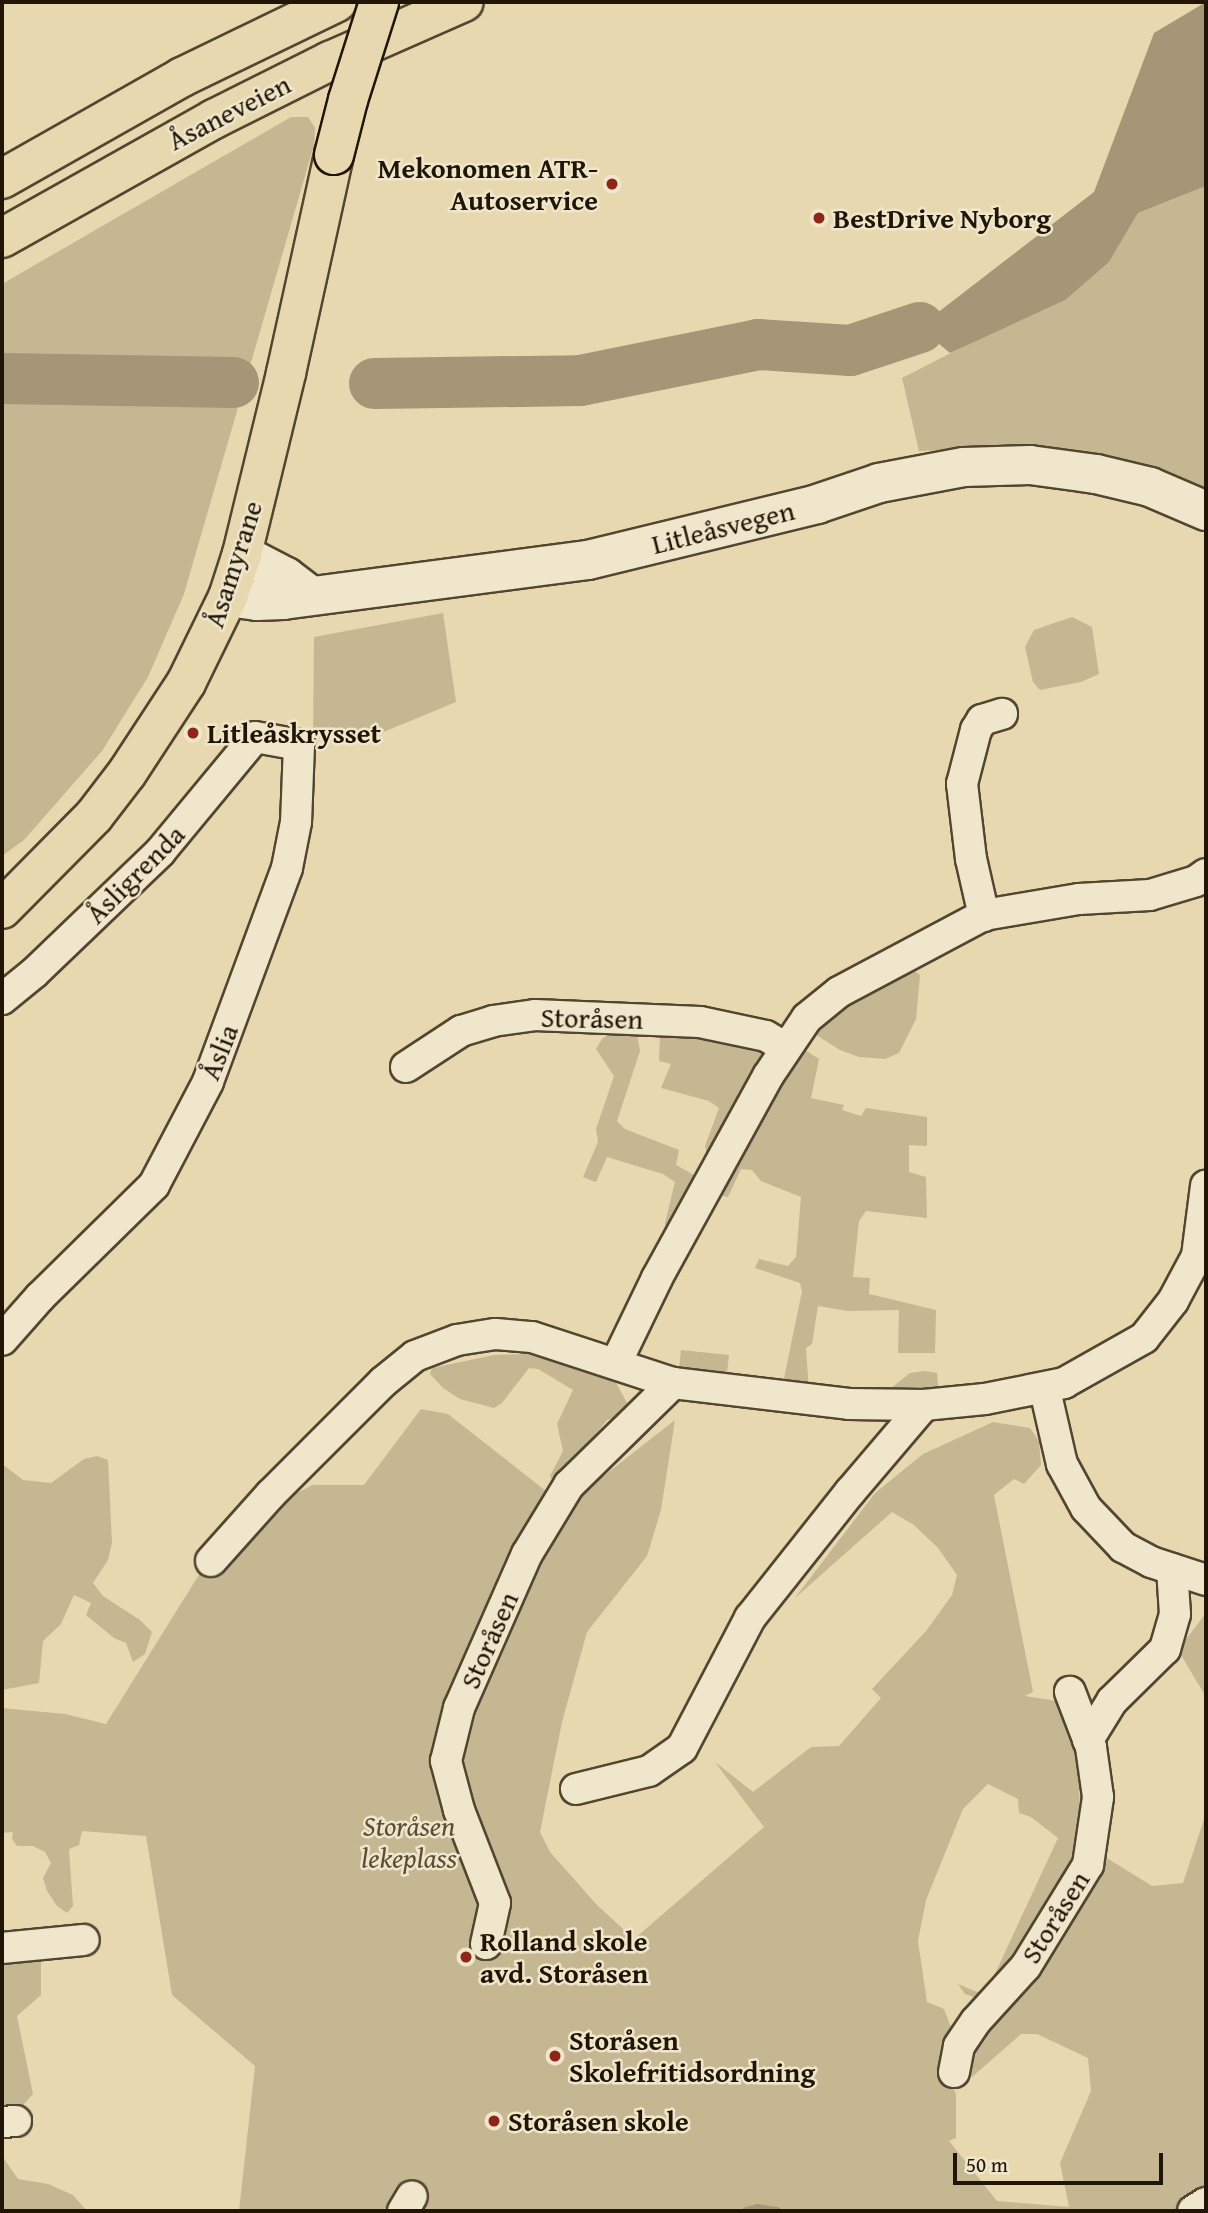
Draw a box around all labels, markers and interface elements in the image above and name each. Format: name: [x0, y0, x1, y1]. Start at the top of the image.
street label: Åsaneveien: [162, 67, 296, 157]
place label: Mekonomen ATR- Autoservice: [378, 151, 598, 217]
marker: Mekonomen ATR- Autoservice: [604, 176, 620, 192]
place label: BestDrive Nyborg: [833, 201, 1051, 235]
marker: BestDrive Nyborg: [811, 210, 827, 226]
street label: Litleåsvegen: [648, 493, 798, 561]
street label: Åsamyrane: [197, 496, 269, 632]
place label: Litleåskrysset: [207, 716, 381, 750]
marker: Litleåskrysset: [185, 725, 201, 741]
street label: Åsligrenda: [79, 818, 191, 930]
street label: Storåsen: [540, 1000, 644, 1036]
street label: Åslia: [193, 1019, 245, 1085]
street label: Storåsen: [453, 1586, 525, 1694]
park label: Storåsen lekeplass: [361, 1809, 457, 1875]
street label: Storåsen: [1014, 1865, 1096, 1969]
place label: Rolland skole avd. Storåsen: [480, 1924, 648, 1990]
marker: Rolland skole avd. Storåsen: [458, 1949, 474, 1965]
place label: Storåsen Skolefritidsordning: [569, 2023, 815, 2089]
marker: Storåsen Skolefritidsordning: [547, 2048, 563, 2064]
place label: Storåsen skole: [508, 2104, 689, 2138]
marker: Storåsen skole: [486, 2113, 502, 2129]
scale bar: [956, 2140, 1166, 2184]
text: 50 m: [966, 2149, 1008, 2180]

